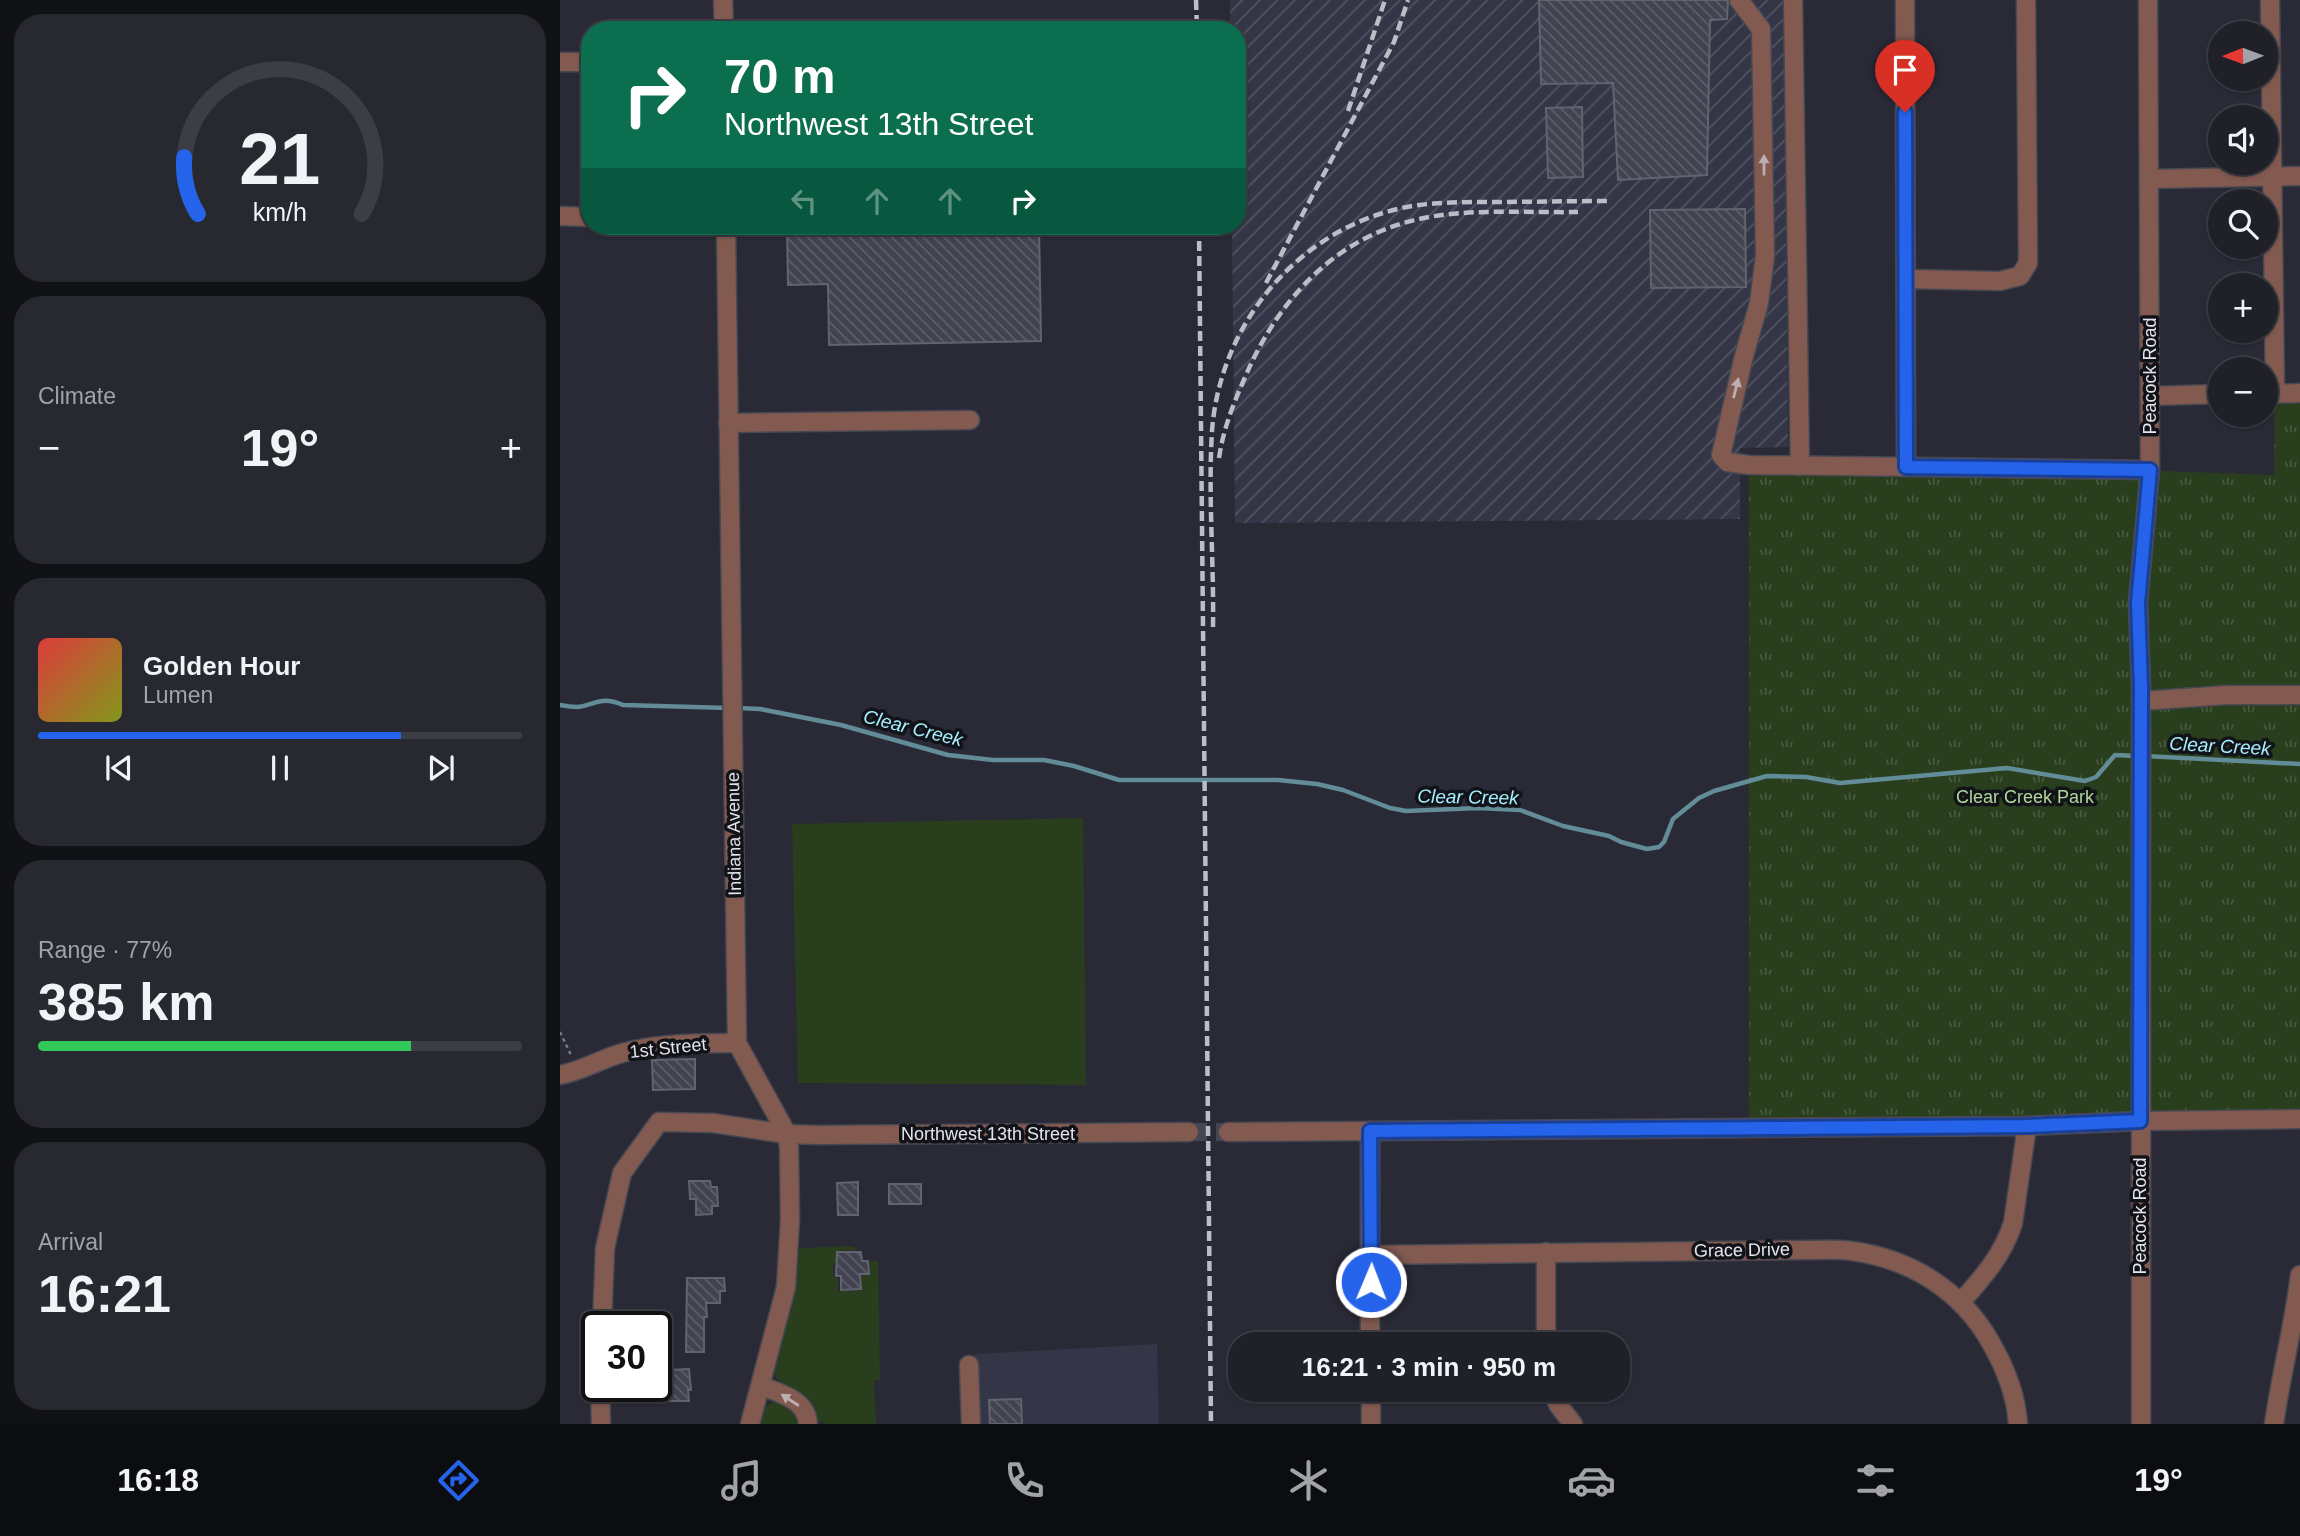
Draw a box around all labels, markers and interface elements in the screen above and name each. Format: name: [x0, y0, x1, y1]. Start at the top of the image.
north arrow: [2208, 21, 2278, 91]
map controls: [2208, 21, 2278, 427]
pin: [1875, 40, 1935, 112]
icon: right: [609, 49, 700, 140]
text: 70 m: [724, 49, 836, 103]
icon: arrive: [1886, 51, 1924, 89]
button: sound: [2208, 105, 2278, 175]
text: Northwest 13th Street: [724, 106, 1033, 142]
text: 21: [240, 118, 320, 199]
one-way arrow: [1758, 153, 1770, 175]
icon: left: [785, 182, 823, 220]
icon: ahead: [858, 182, 896, 220]
icon: ahead: [931, 182, 969, 220]
icon: right: [1004, 182, 1042, 220]
button: search: [2208, 189, 2278, 259]
text: km/h: [253, 198, 307, 226]
button: +: [2208, 273, 2278, 343]
street label: Peacock Road: [2140, 317, 2160, 435]
button: −: [2208, 357, 2278, 427]
one-way arrow: [1731, 377, 1742, 399]
text: Climate: [38, 383, 116, 409]
text: 19°: [241, 419, 319, 477]
text: −: [38, 427, 60, 469]
text: +: [500, 427, 522, 469]
text: Golden Hour: [143, 651, 300, 681]
text: Lumen: [143, 682, 213, 708]
water label: Clear Creek: [861, 706, 966, 751]
water label: Clear Creek: [2169, 733, 2273, 759]
icon: previous: [100, 749, 138, 787]
icon: pause: [261, 749, 299, 787]
icon: next: [422, 749, 460, 787]
street label: Indiana Avenue: [723, 772, 745, 896]
water label: Clear Creek: [1417, 786, 1520, 808]
park label: Clear Creek Park: [1956, 787, 2095, 807]
text: Range · 77%: [38, 937, 172, 963]
text: 385 km: [38, 973, 214, 1031]
street label: 1st Street: [629, 1034, 707, 1062]
street label: Northwest 13th Street: [901, 1124, 1075, 1144]
street label: Peacock Road: [2130, 1157, 2150, 1275]
text: Arrival: [38, 1229, 103, 1255]
street label: Grace Drive: [1694, 1239, 1790, 1261]
position arrow: [1334, 1245, 1408, 1319]
text: 16:21: [38, 1265, 171, 1323]
speed limit sign: 30: [581, 1311, 672, 1402]
text: 16:21 · 3 min · 950 m: [1302, 1352, 1556, 1382]
one-way arrow: [781, 1393, 799, 1407]
icon: directions: [434, 1456, 483, 1505]
icon: music: [717, 1456, 766, 1505]
icon: phone: [1000, 1456, 1049, 1505]
icon: climate: [1284, 1456, 1333, 1505]
icon: car: [1567, 1456, 1616, 1505]
icon: filters: [1851, 1456, 1900, 1505]
text: 16:18: [117, 1462, 199, 1498]
text: 19°: [2134, 1462, 2183, 1498]

